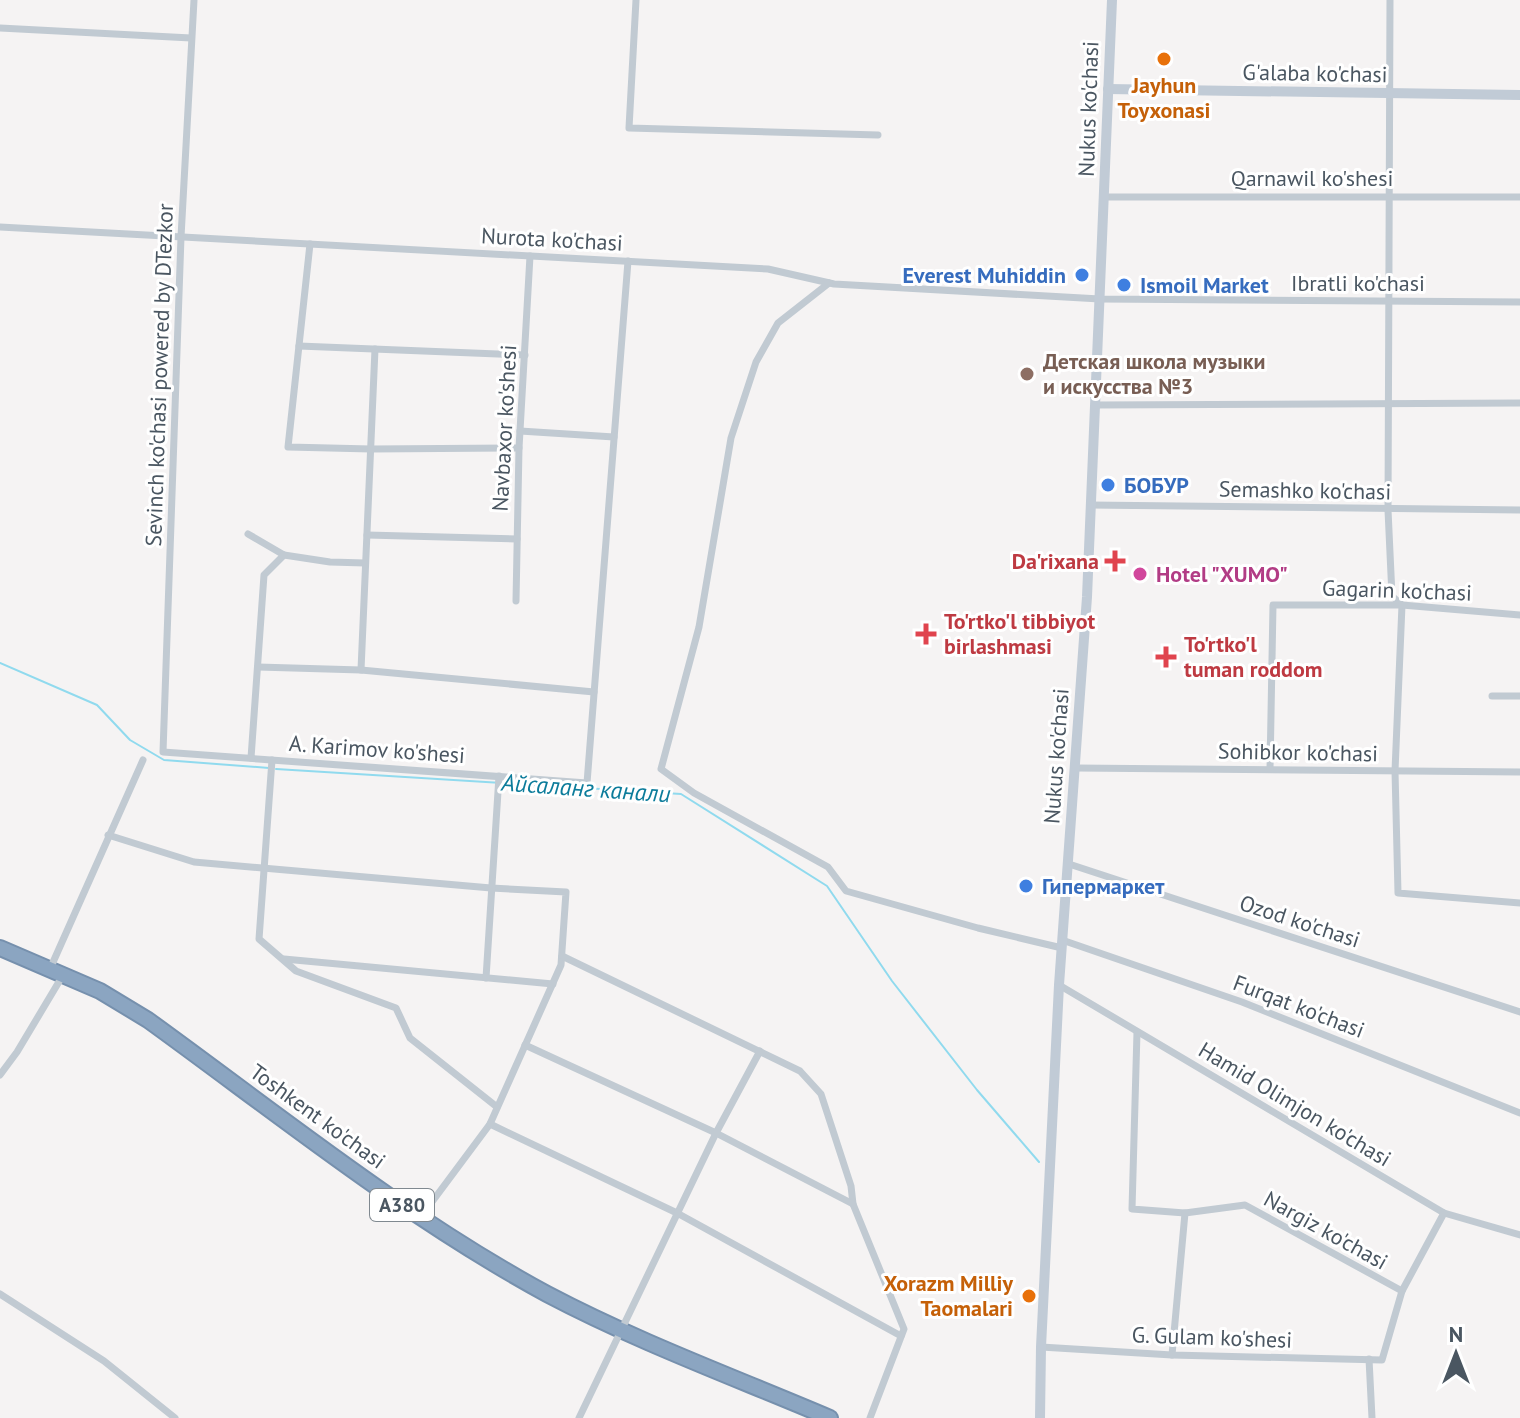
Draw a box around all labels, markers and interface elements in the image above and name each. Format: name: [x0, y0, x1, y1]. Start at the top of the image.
street label: Nukus ko'chasi: [1072, 41, 1104, 177]
marker: Jayhun Toyxonasi: [1155, 50, 1173, 68]
street label: G'alaba ko'chasi: [1242, 58, 1388, 88]
place label: Jayhun Toyxonasi: [1118, 71, 1210, 124]
street label: Qarnawil ko'shesi: [1231, 164, 1393, 192]
street label: Sevinch ko'chasi powered by DTezkor: [139, 203, 179, 547]
street label: Nurota ko'chasi: [481, 221, 623, 257]
place label: Everest Muhiddin: [903, 261, 1066, 289]
marker: Everest Muhiddin: [1073, 266, 1091, 284]
street label: Ibratli ko'chasi: [1291, 269, 1425, 297]
place label: Ismoil Market: [1140, 271, 1269, 299]
marker: Ismoil Market: [1115, 276, 1133, 294]
street label: Navbaxor ko'shesi: [486, 344, 522, 512]
place label: Детская школа музыки и искусства №3: [1043, 347, 1265, 400]
marker: Детская школа музыки и искусства №3: [1018, 365, 1036, 383]
place label: БОБУР: [1124, 471, 1189, 499]
street label: Semashko ko'chasi: [1219, 474, 1391, 506]
marker: БОБУР: [1099, 476, 1117, 494]
place label: Da'rixana: [1012, 547, 1099, 575]
marker: Da'rixana: [1106, 552, 1124, 570]
place label: Hotel "XUMO": [1156, 560, 1288, 588]
marker: Hotel "XUMO": [1131, 565, 1149, 583]
street label: Gagarin ko'chasi: [1322, 573, 1472, 607]
place label: To'rtko'l tibbiyot birlashmasi: [944, 607, 1096, 660]
marker: To'rtko'l tibbiyot birlashmasi: [915, 623, 937, 645]
place label: To'rtko'l tuman roddom: [1184, 630, 1322, 683]
marker: To'rtko'l tuman roddom: [1155, 646, 1177, 668]
street label: Nukus ko'chasi: [1037, 687, 1075, 825]
street label: A. Karimov ko'shesi: [288, 729, 466, 769]
street label: Sohibkor ko'chasi: [1218, 737, 1378, 767]
water label: Айсаланг канали: [499, 767, 672, 809]
place label: Гипермаркет: [1042, 872, 1165, 900]
marker: Гипермаркет: [1017, 877, 1035, 895]
street label: Ozod ko'chasi: [1236, 888, 1364, 954]
street label: Furqat ko'chasi: [1229, 968, 1369, 1044]
street label: Hamid Olimjon ko'chasi: [1194, 1035, 1396, 1173]
street label: Toshkent ko'chasi: [245, 1057, 391, 1175]
street label: Nargiz ko'chasi: [1259, 1184, 1393, 1276]
road number: A380: [370, 1189, 434, 1221]
place label: Xorazm Milliy Taomalari: [883, 1269, 1013, 1322]
marker: Xorazm Milliy Taomalari: [1020, 1287, 1038, 1305]
north arrow: [1416, 1314, 1496, 1394]
street label: G. Gulam ko'shesi: [1131, 1320, 1293, 1354]
text: N: [1449, 1320, 1463, 1348]

